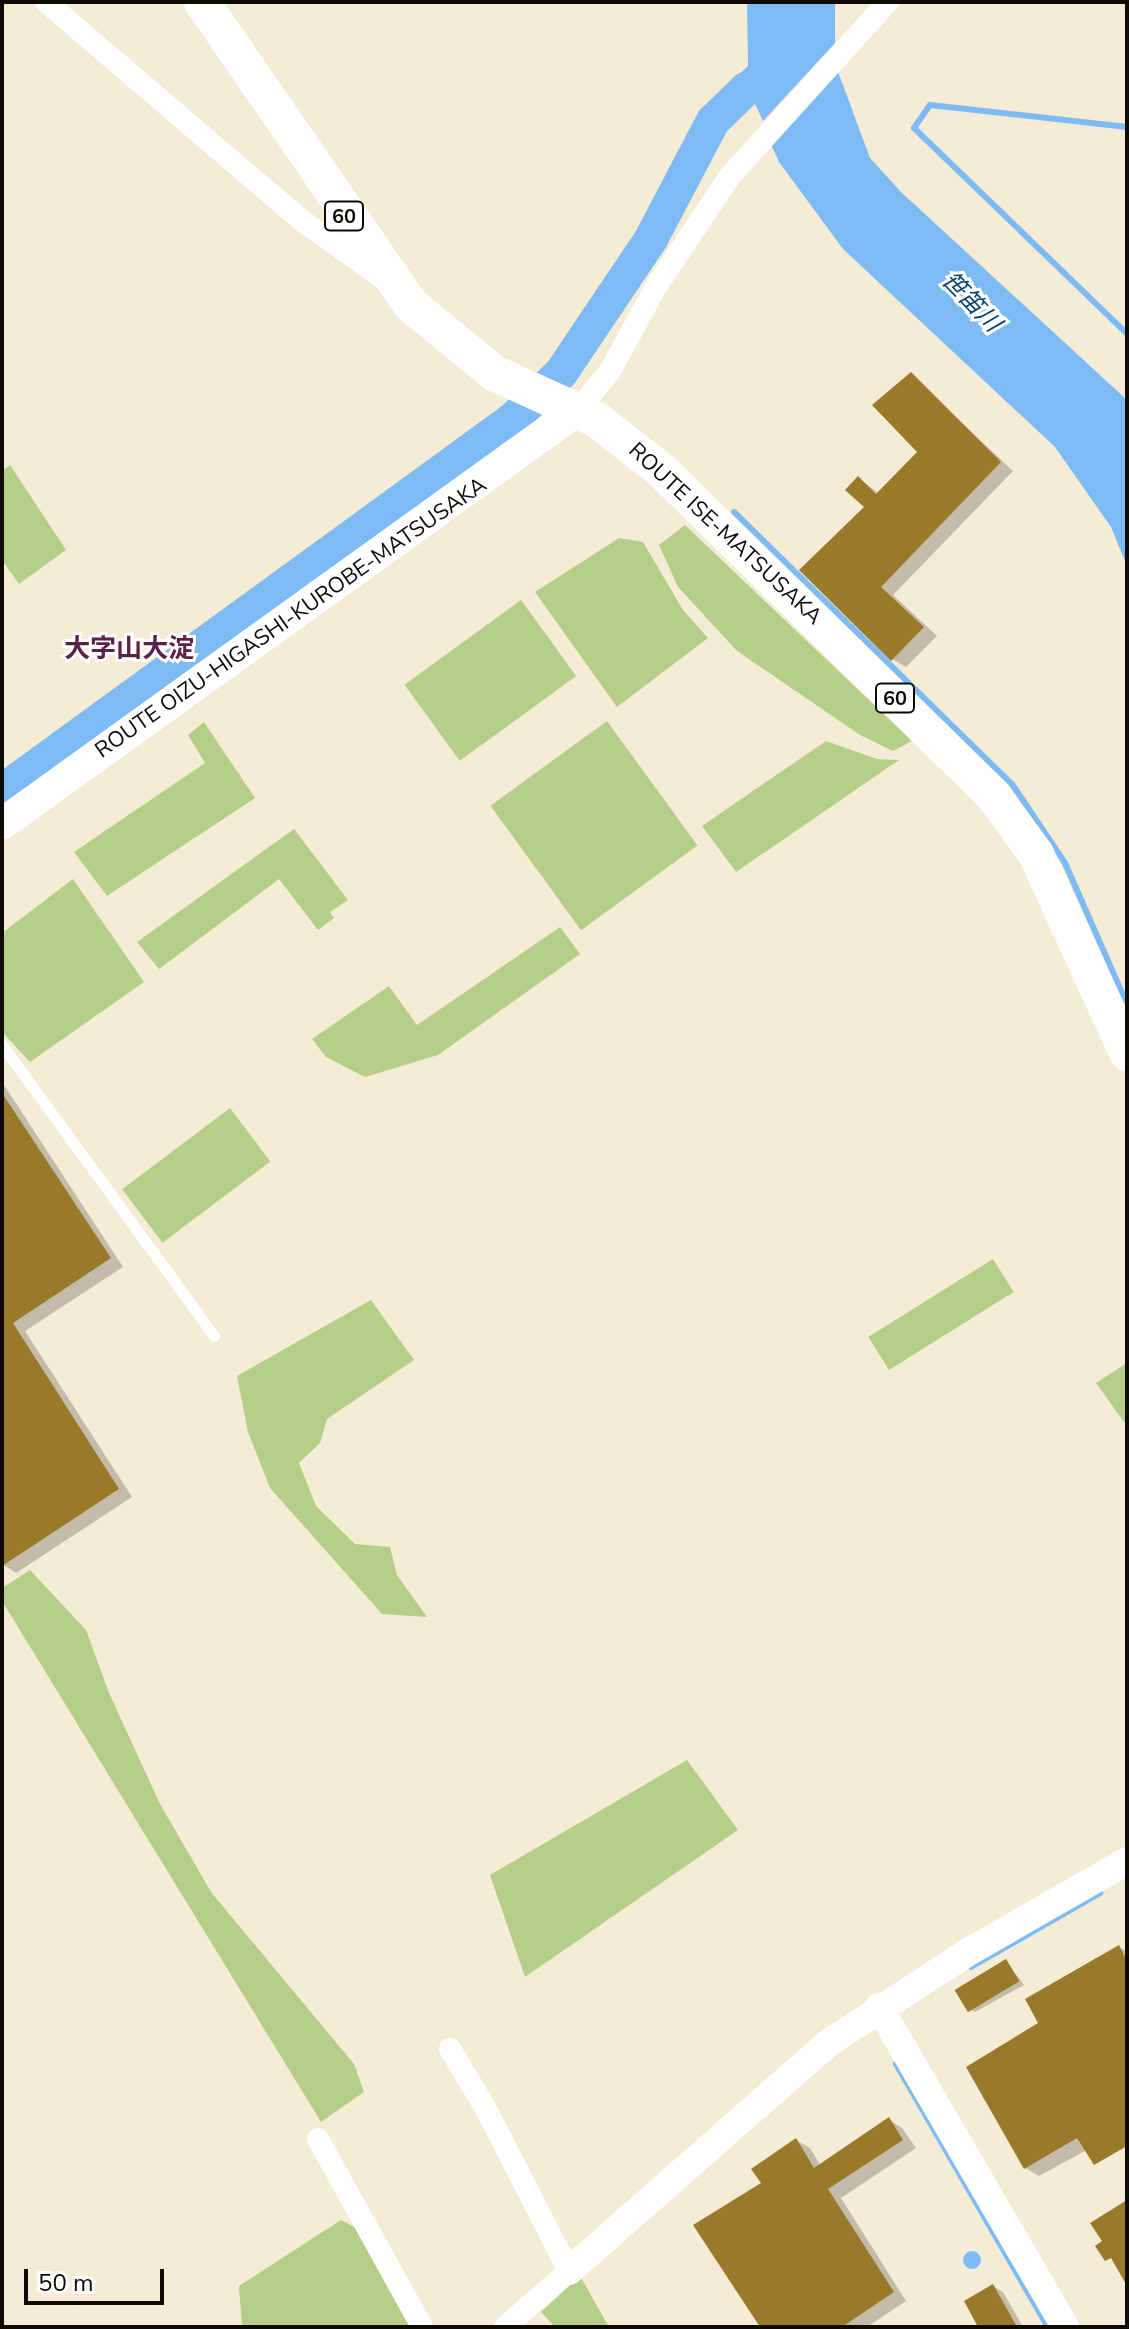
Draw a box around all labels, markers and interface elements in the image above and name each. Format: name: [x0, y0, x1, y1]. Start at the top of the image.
road number: 60: [324, 200, 364, 232]
water label: 笹笛川: [936, 266, 1006, 338]
street label: ROUTE ISE-MATSUSAKA: [623, 438, 827, 630]
street label: ROUTE OIZU-HIGASHI-KUROBE-MATSUSAKA: [90, 472, 492, 764]
district label: 大字山大淀: [64, 633, 194, 665]
road number: 60: [875, 682, 915, 714]
scale bar: [28, 2253, 168, 2303]
text: 50 m: [38, 2267, 94, 2299]

